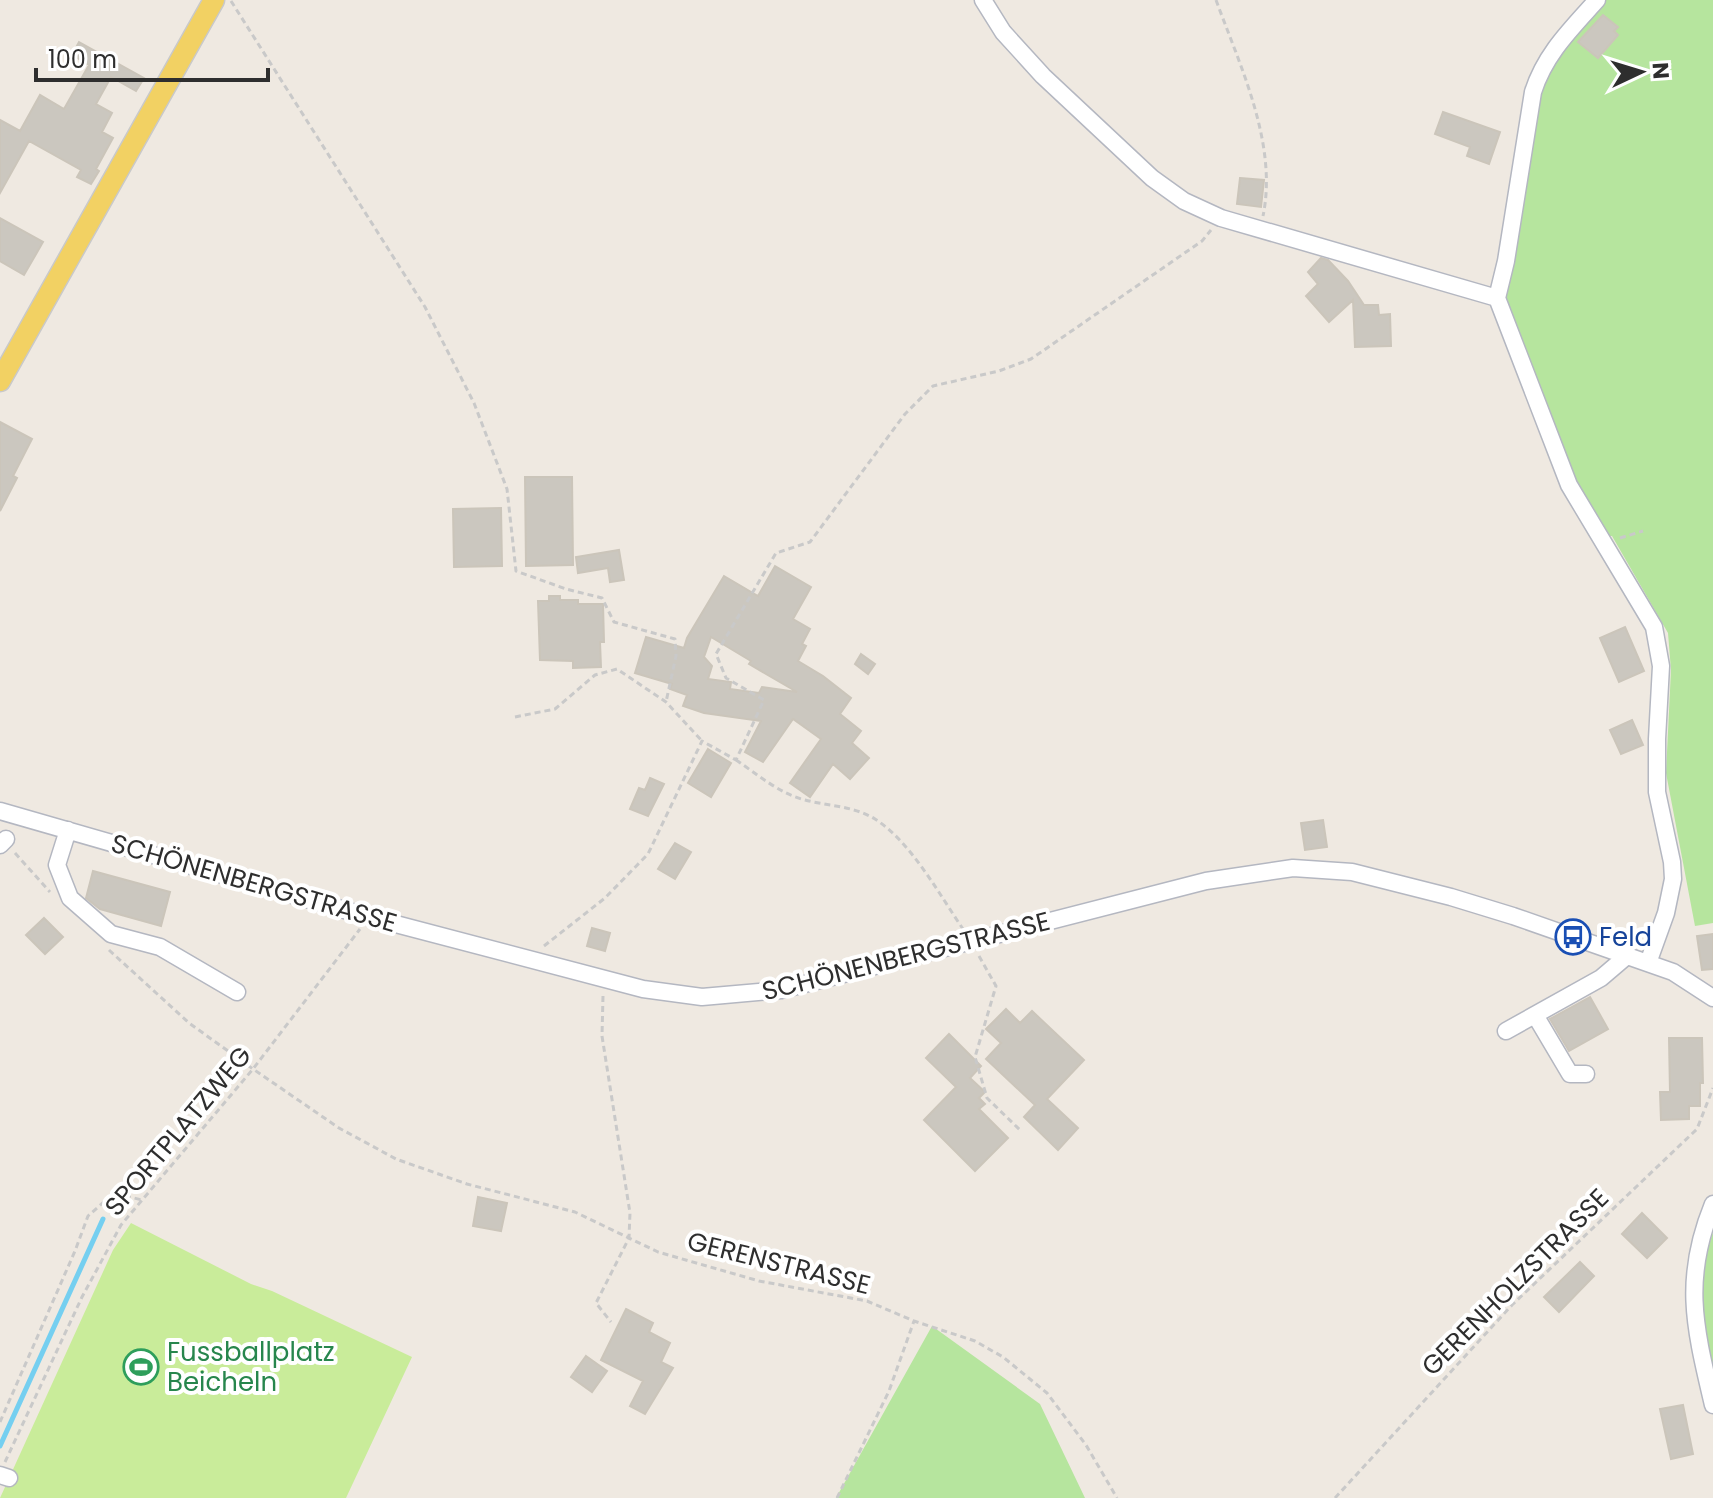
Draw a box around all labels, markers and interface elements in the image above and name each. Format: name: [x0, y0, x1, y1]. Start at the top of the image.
scale bar: [36, 32, 268, 82]
north arrow: [1601, 32, 1681, 112]
text: 100 m: [48, 43, 117, 76]
text: N: [1644, 61, 1676, 80]
street label: SCHÖNENBERGSTRASSE: [107, 825, 401, 941]
street label: SCHÖNENBERGSTRASSE: [758, 903, 1054, 1009]
bus stop icon: Feld: [1554, 918, 1592, 956]
place label: Feld: [1599, 919, 1652, 955]
street label: SPORTPLATZWEG: [96, 1038, 260, 1224]
street label: GERENHOLZSTRASSE: [1413, 1180, 1617, 1384]
street label: GERENSTRASSE: [684, 1223, 874, 1303]
place label: Fussballplatz Beicheln: [167, 1334, 335, 1400]
sports icon: Fussballplatz Beicheln: [122, 1348, 160, 1386]

